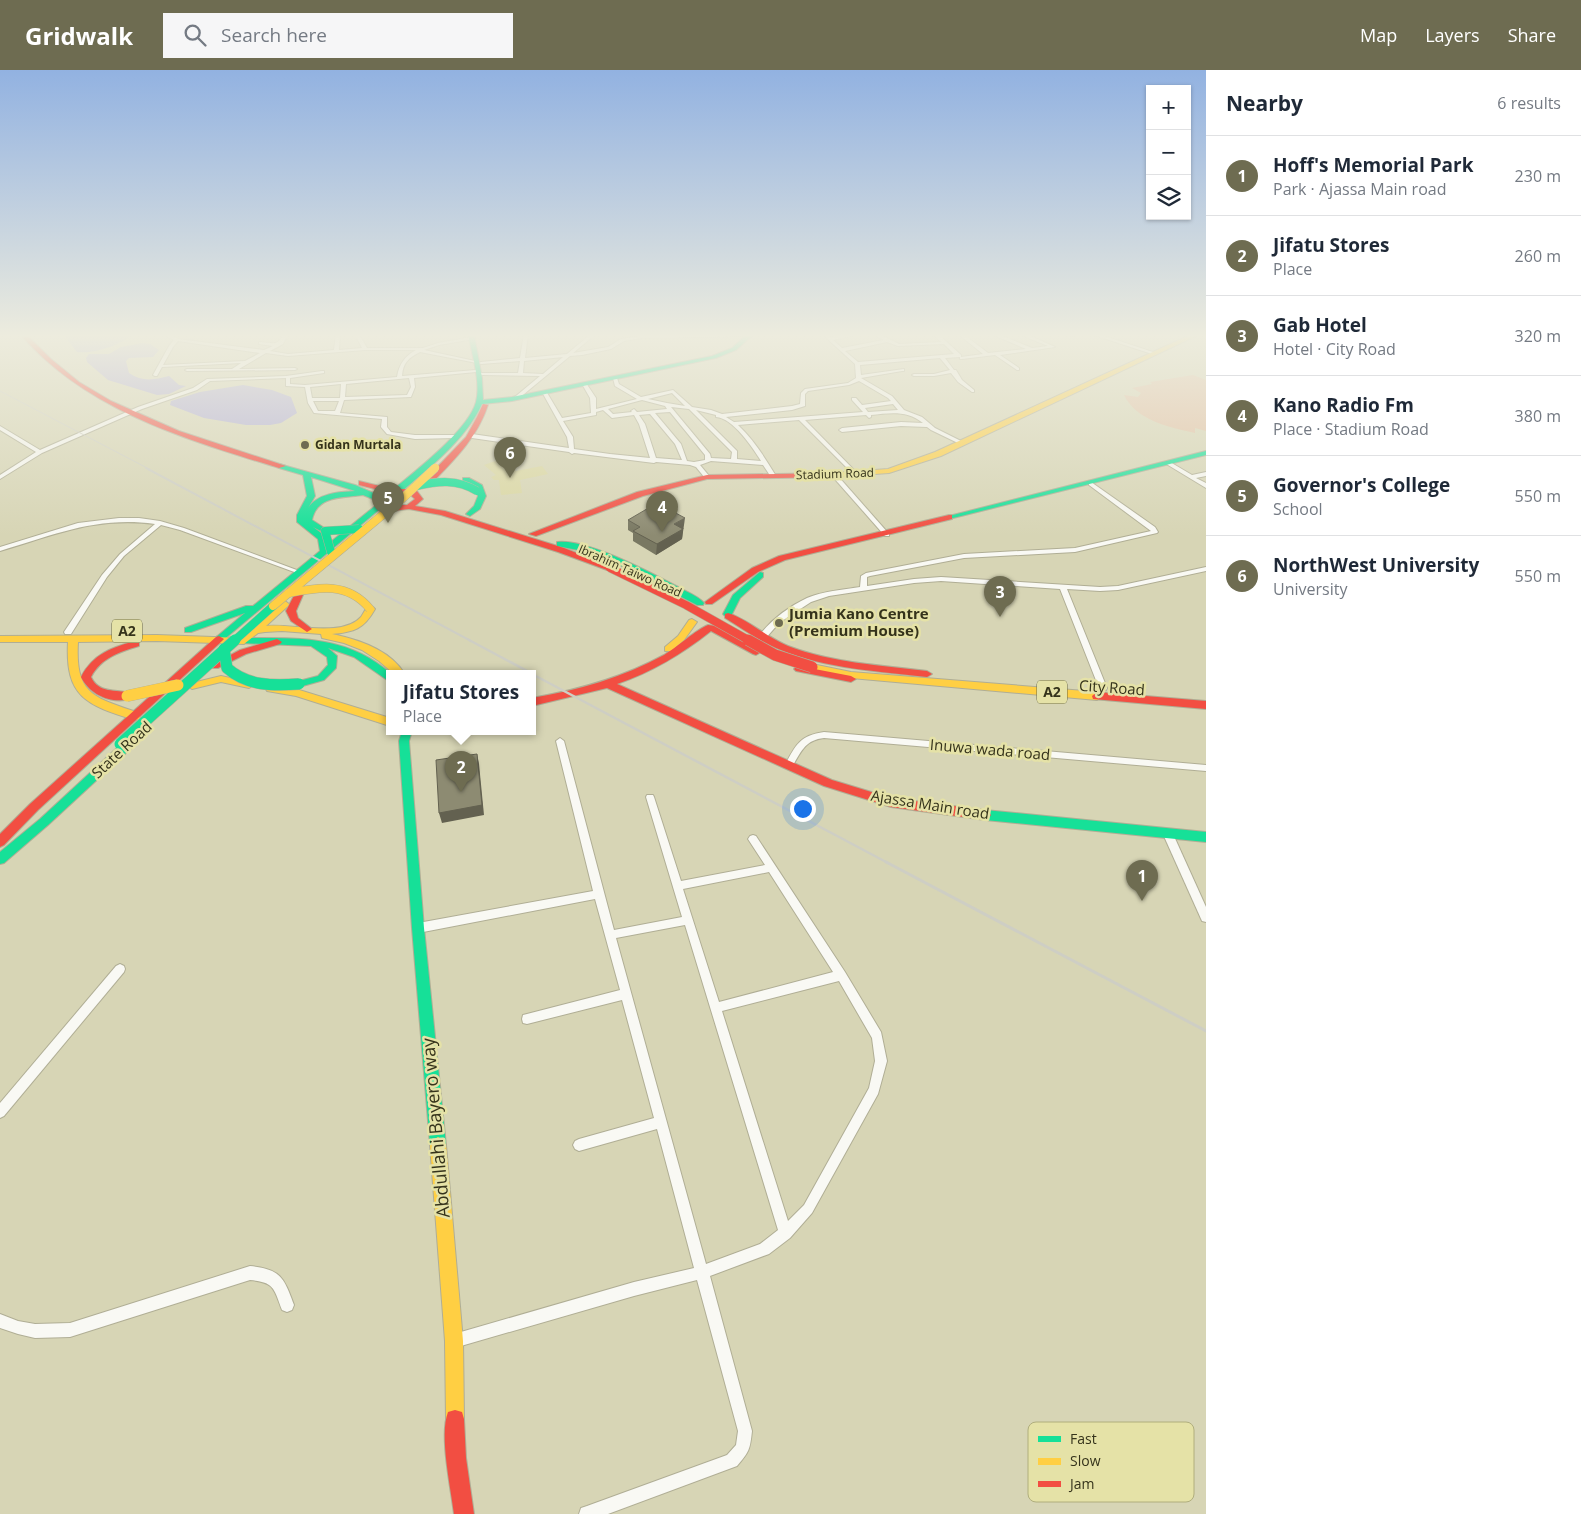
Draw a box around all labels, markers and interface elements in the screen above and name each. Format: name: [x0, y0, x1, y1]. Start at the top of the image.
search box: [163, 13, 513, 58]
text: Gridwalk: [25, 19, 133, 52]
icon: search: [181, 21, 209, 49]
text: Search here: [221, 22, 327, 48]
text: Map: [1360, 23, 1397, 47]
text: Layers: [1425, 23, 1480, 47]
text: Share: [1508, 23, 1556, 47]
map controls: [1146, 85, 1191, 220]
button: +: [1146, 85, 1191, 130]
text: Nearby: [1226, 89, 1303, 117]
text: 6 results: [1497, 92, 1561, 114]
button: −: [1146, 130, 1191, 175]
text: Hoff's Memorial Park: [1273, 152, 1473, 178]
text: 1: [1237, 165, 1247, 187]
text: 230 m: [1515, 165, 1561, 187]
button: layers: [1146, 175, 1191, 220]
text: Park · Ajassa Main road: [1273, 178, 1446, 200]
text: Jifatu Stores: [1273, 232, 1389, 258]
text: 2: [1237, 245, 1247, 267]
text: 260 m: [1515, 245, 1561, 267]
text: Place: [1273, 258, 1312, 280]
text: Gab Hotel: [1273, 312, 1367, 338]
text: 3: [1237, 325, 1247, 347]
text: 320 m: [1515, 325, 1561, 347]
text: Hotel · City Road: [1273, 338, 1396, 360]
text: Kano Radio Fm: [1273, 392, 1414, 418]
text: 4: [1237, 405, 1247, 427]
text: 380 m: [1515, 405, 1561, 427]
text: Place · Stadium Road: [1273, 418, 1429, 440]
place label: Gidan Murtala: [315, 436, 401, 453]
pin: 6: [494, 437, 526, 478]
marker: Gidan Murtala: [299, 439, 311, 451]
street label: Stadium Road: [796, 464, 874, 483]
text: Governor's College: [1273, 472, 1450, 498]
pin: 5: [372, 482, 404, 523]
text: 5: [1237, 485, 1247, 507]
text: 550 m: [1515, 485, 1561, 507]
pin: 4: [646, 491, 678, 532]
text: School: [1273, 498, 1323, 520]
street label: Ibrahim Taiwo Road: [576, 540, 685, 601]
text: NorthWest University: [1273, 552, 1479, 578]
text: 6: [1237, 565, 1247, 587]
text: 550 m: [1515, 565, 1561, 587]
pin: 3: [984, 576, 1016, 617]
text: University: [1273, 578, 1347, 600]
place label: Jumia Kano Centre (Premium House): [787, 603, 929, 640]
marker: Jumia Kano Centre (Premium House): [773, 617, 785, 629]
road number: A2: [112, 620, 142, 642]
popup: [386, 670, 536, 735]
street label: City Road: [1079, 675, 1146, 699]
text: Jifatu Stores: [403, 679, 519, 705]
road number: A2: [1037, 680, 1067, 704]
text: Place: [403, 705, 442, 727]
street label: State Road: [87, 716, 156, 782]
street label: Inuwa wada road: [929, 734, 1051, 764]
pin: 2: [445, 751, 477, 792]
street label: Ajassa Main road: [870, 785, 991, 823]
your location: [790, 796, 816, 822]
pin: 1: [1126, 860, 1158, 901]
street label: Abdullahi Bayero way: [415, 1036, 455, 1219]
legend: [1028, 1422, 1194, 1502]
text: Fast: [1070, 1429, 1097, 1448]
text: Slow: [1070, 1451, 1101, 1470]
text: Jam: [1068, 1474, 1095, 1493]

